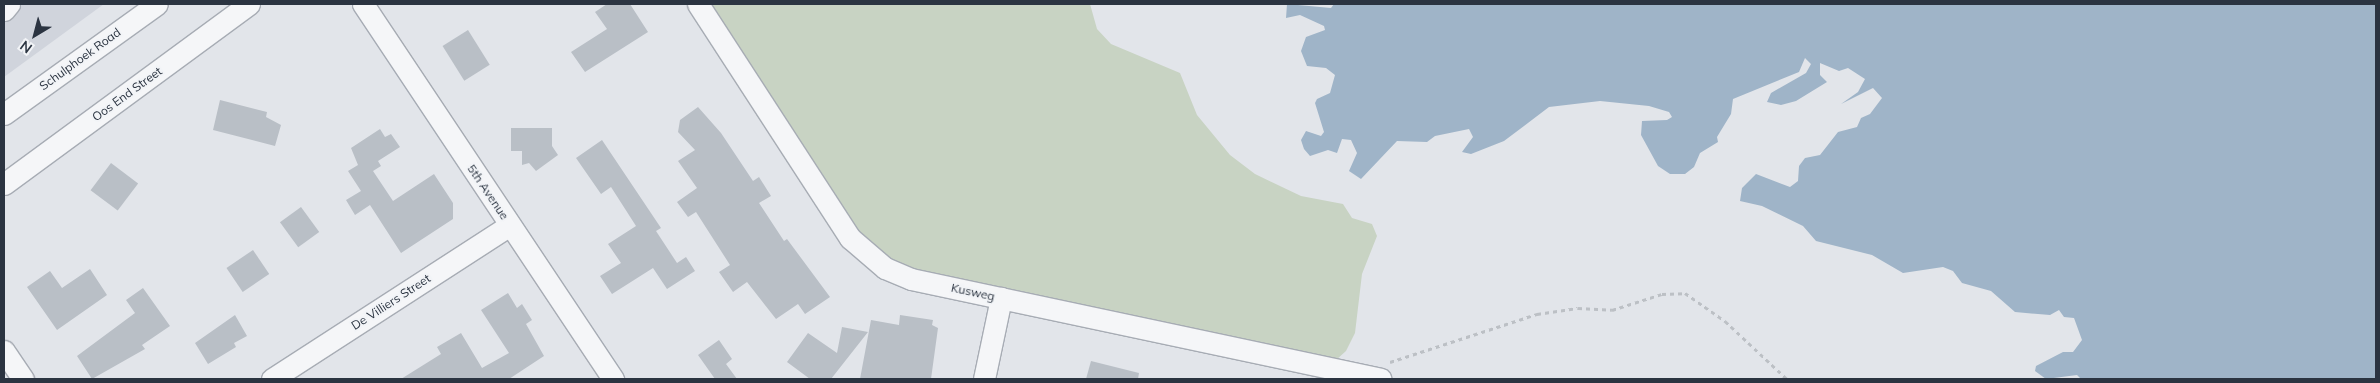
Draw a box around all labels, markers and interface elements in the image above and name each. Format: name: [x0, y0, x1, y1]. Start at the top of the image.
north arrow: [10, 10, 60, 60]
street label: Schulphoek Road: [37, 25, 123, 93]
text: N: [16, 37, 36, 57]
street label: Oos End Street: [89, 64, 165, 124]
street label: 5th Avenue: [464, 162, 512, 222]
street label: De Villiers Street: [349, 271, 433, 333]
street label: Kusweg: [950, 280, 996, 304]

